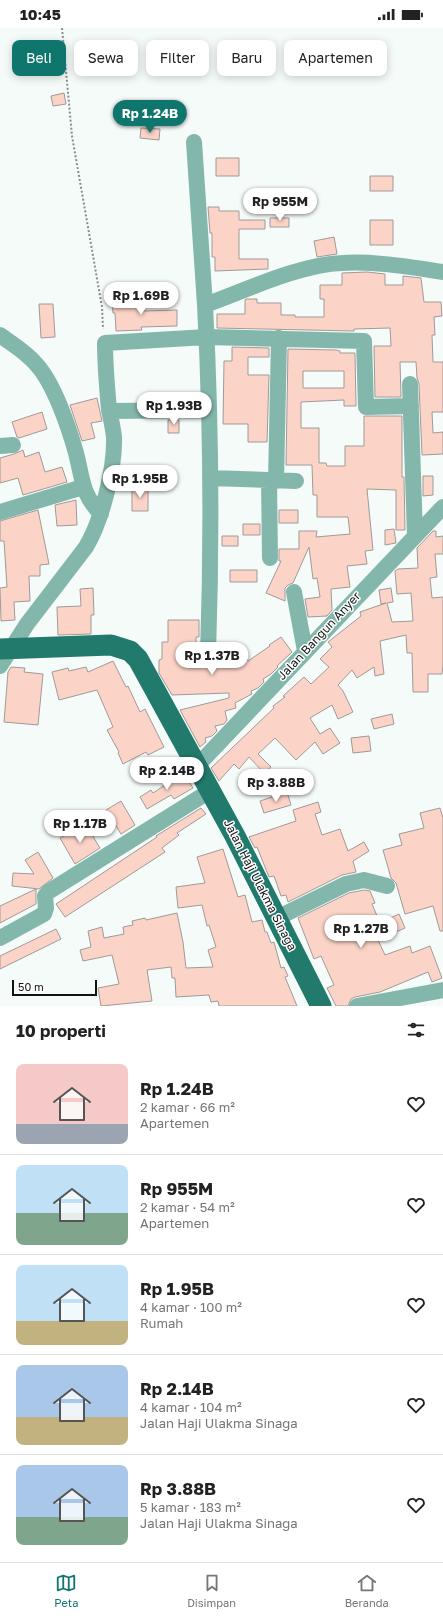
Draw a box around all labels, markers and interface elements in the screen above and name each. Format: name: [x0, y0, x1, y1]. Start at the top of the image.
text: 10:45: [20, 5, 61, 23]
chip: Beli: [12, 40, 66, 76]
chip: Sewa: [74, 40, 138, 76]
chip: Filter: [146, 40, 209, 76]
chip: Baru: [217, 40, 276, 76]
chip: Apartemen: [284, 40, 387, 76]
pin: Rp 1.24B: [109, 100, 191, 134]
text: Rp 1.24B: [122, 105, 178, 121]
pin: Rp 955M: [243, 188, 317, 222]
text: Rp 955M: [252, 193, 308, 209]
pin: Rp 1.69B: [100, 282, 182, 316]
text: Rp 1.69B: [113, 287, 169, 303]
pin: Rp 1.93B: [133, 392, 215, 426]
text: Rp 1.93B: [146, 397, 202, 413]
pin: Rp 1.95B: [99, 465, 181, 499]
text: Rp 1.95B: [112, 470, 168, 486]
street label: Jalan Bangun Anyer: [274, 588, 364, 683]
pin: Rp 1.37B: [171, 642, 253, 676]
text: Rp 1.37B: [184, 647, 240, 663]
pin: Rp 2.14B: [126, 757, 208, 791]
text: Rp 2.14B: [139, 762, 195, 778]
pin: Rp 3.88B: [235, 769, 317, 803]
text: Rp 3.88B: [247, 774, 305, 790]
pin: Rp 1.17B: [39, 810, 121, 844]
text: Rp 1.17B: [53, 815, 107, 831]
street label: Jalan Haji Ulakma Sinaga: [221, 817, 300, 953]
pin: Rp 1.27B: [320, 915, 402, 949]
text: Rp 1.27B: [333, 920, 389, 936]
scale bar: [12, 978, 97, 997]
text: 50 m: [18, 980, 44, 993]
icon: filters: [405, 1019, 427, 1041]
text: 10 properti: [16, 1020, 106, 1041]
text: Rp 1.24B: [140, 1078, 214, 1099]
icon: home: [48, 1080, 96, 1128]
icon: heart: [405, 1093, 427, 1115]
text: 2 kamar · 66 m²: [140, 1099, 235, 1115]
text: Apartemen: [140, 1115, 209, 1131]
text: Rp 955M: [140, 1178, 213, 1199]
icon: home: [48, 1181, 96, 1229]
icon: heart: [405, 1194, 427, 1216]
text: 2 kamar · 54 m²: [140, 1199, 235, 1215]
text: Apartemen: [140, 1215, 209, 1231]
text: Rp 1.95B: [140, 1278, 214, 1299]
icon: home: [48, 1281, 96, 1329]
icon: heart: [405, 1294, 427, 1316]
text: 4 kamar · 100 m²: [140, 1299, 242, 1315]
text: Rumah: [140, 1315, 183, 1331]
text: Rp 2.14B: [140, 1378, 214, 1399]
icon: home: [48, 1381, 96, 1429]
icon: heart: [405, 1394, 427, 1416]
text: 4 kamar · 104 m²: [140, 1399, 242, 1415]
text: Jalan Haji Ulakma Sinaga: [140, 1415, 298, 1431]
text: Rp 3.88B: [140, 1478, 216, 1499]
icon: home: [48, 1481, 96, 1529]
icon: heart: [405, 1494, 427, 1516]
text: 5 kamar · 183 m²: [140, 1499, 241, 1515]
text: Jalan Haji Ulakma Sinaga: [140, 1515, 298, 1531]
tab: Peta: [54, 1572, 78, 1609]
tab: Disimpan: [187, 1572, 236, 1609]
tab: Beranda: [345, 1572, 389, 1609]

